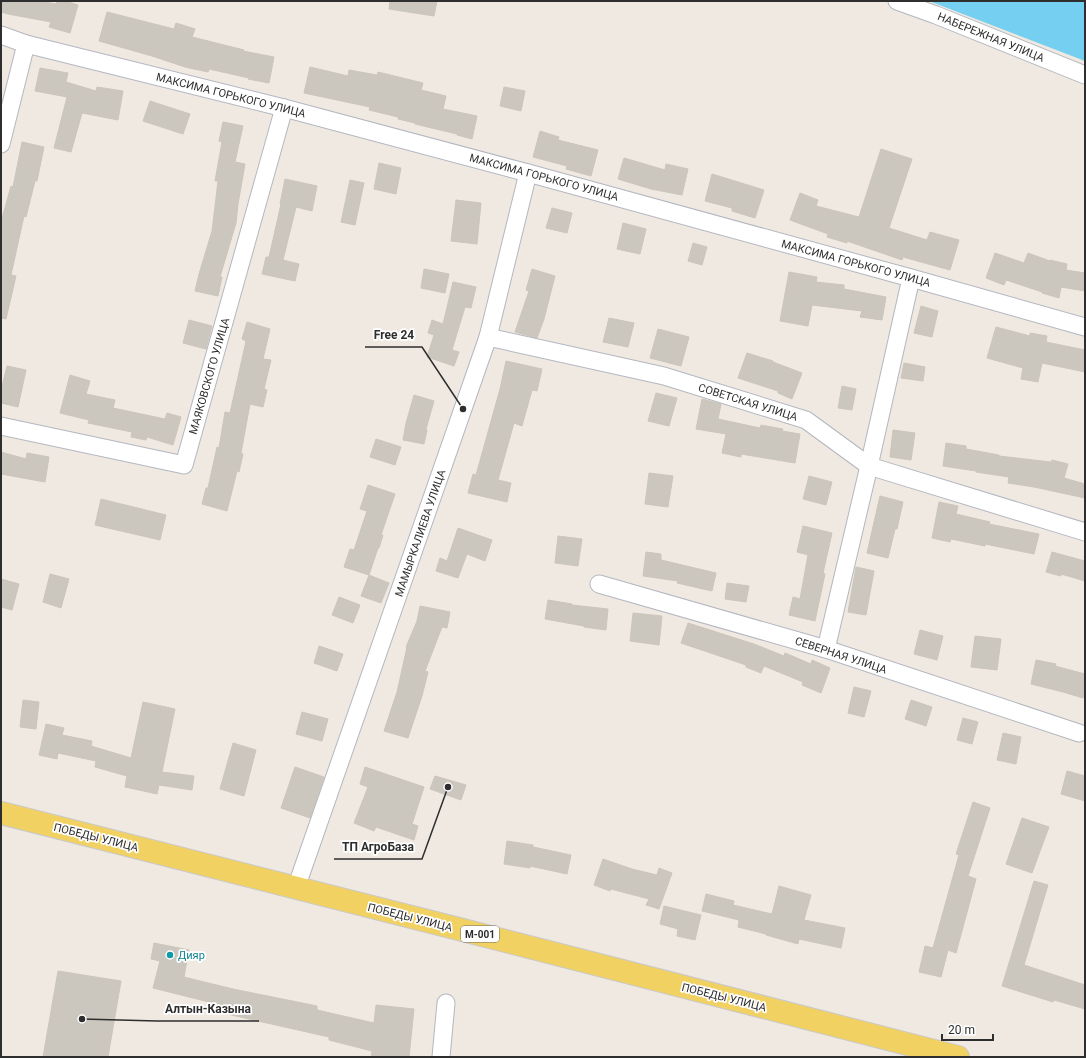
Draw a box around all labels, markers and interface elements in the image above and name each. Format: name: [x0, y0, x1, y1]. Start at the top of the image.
street label: НАБЕРЕЖНАЯ УЛИЦА: [936, 10, 1047, 65]
street label: МАКСИМА ГОРЬКОГО УЛИЦА: [155, 71, 308, 121]
street label: МАКСИМА ГОРЬКОГО УЛИЦА: [468, 151, 621, 204]
street label: МАКСИМА ГОРЬКОГО УЛИЦА: [780, 237, 933, 290]
street label: МАЯКОВСКОГО УЛИЦА: [187, 316, 233, 436]
callout: Free 24: [365, 323, 422, 347]
text: Free 24: [374, 328, 414, 342]
street label: СОВЕТСКАЯ УЛИЦА: [697, 381, 800, 424]
street label: МАМЫРКАЛИЕВА УЛИЦА: [393, 467, 449, 598]
street label: СЕВЕРНАЯ УЛИЦА: [793, 634, 889, 677]
street label: ПОБЕДЫ УЛИЦА: [52, 821, 140, 854]
callout: ТП АгроБаза: [334, 835, 422, 859]
text: ТП АгроБаза: [342, 840, 415, 854]
street label: ПОБЕДЫ УЛИЦА: [366, 901, 454, 934]
road number: М-001: [461, 926, 499, 942]
place label: Дияр: [178, 949, 205, 962]
marker: Дияр: [165, 950, 175, 960]
street label: ПОБЕДЫ УЛИЦА: [680, 981, 768, 1014]
callout: Алтын-Казына: [157, 997, 259, 1021]
text: Алтын-Казына: [165, 1002, 252, 1016]
scale bar: [942, 1016, 993, 1042]
text: 20 m: [948, 1023, 975, 1037]

